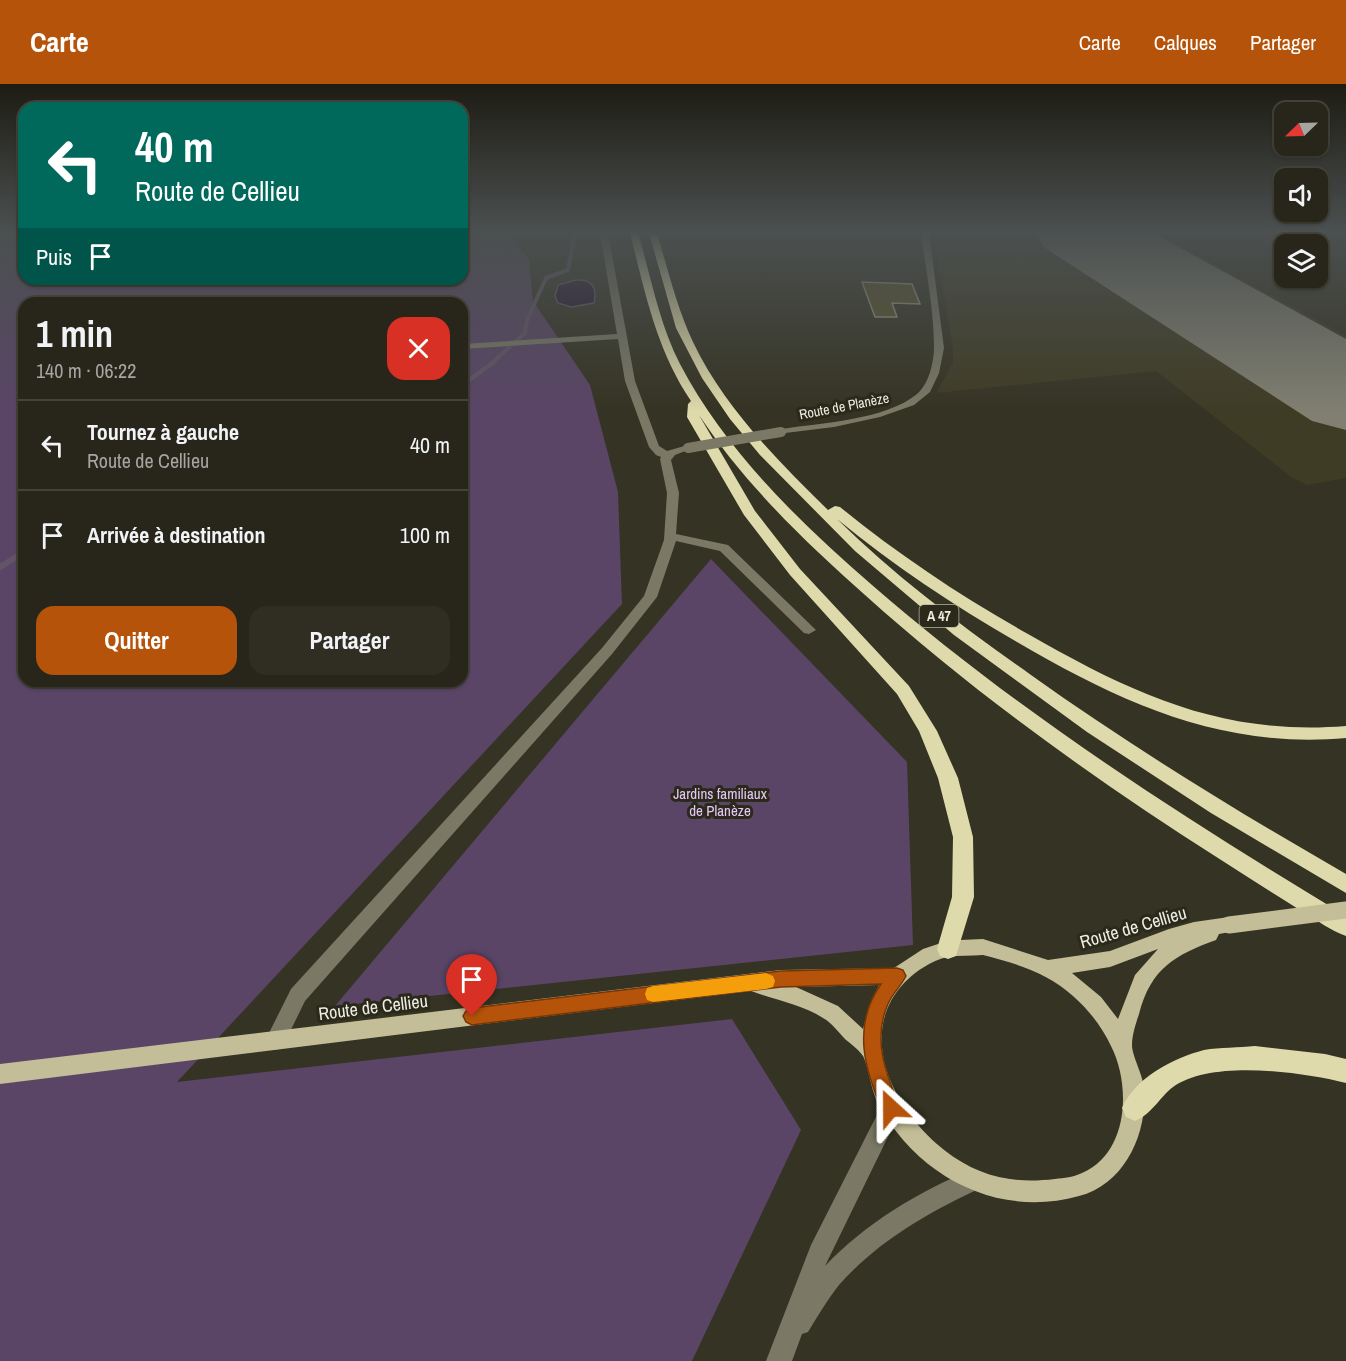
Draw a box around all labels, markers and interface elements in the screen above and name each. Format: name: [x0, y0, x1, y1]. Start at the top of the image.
text: Carte: [30, 23, 89, 61]
text: Carte: [1079, 28, 1121, 57]
text: Calques: [1154, 28, 1217, 57]
text: Partager: [1250, 28, 1316, 57]
north arrow: [1274, 102, 1328, 156]
map controls: [1274, 102, 1328, 288]
text: 40 m: [135, 119, 214, 175]
icon: left: [36, 126, 114, 204]
button: sound: [1274, 168, 1328, 222]
text: Route de Cellieu: [135, 173, 300, 209]
button: layers: [1274, 234, 1328, 288]
icon: arrive: [84, 240, 117, 273]
text: Puis: [36, 242, 72, 272]
text: 1 min: [36, 310, 113, 358]
button: close: [387, 317, 450, 380]
text: 140 m · 06:22: [36, 357, 136, 384]
street label: Route de Planèze: [797, 388, 891, 424]
text: Tournez à gauche: [87, 417, 239, 447]
icon: left: [36, 429, 69, 462]
text: 40 m: [410, 430, 450, 460]
text: Route de Cellieu: [87, 447, 209, 474]
icon: arrive: [36, 519, 69, 552]
text: Arrivée à destination: [87, 520, 265, 550]
text: 100 m: [400, 520, 450, 550]
road number: A 47: [920, 605, 958, 627]
button: Quitter: [36, 606, 237, 675]
button: Partager: [249, 606, 450, 675]
park label: Jardins familiaux de Planèze: [673, 783, 768, 821]
street label: Route de Cellieu: [1077, 900, 1189, 954]
pin: [446, 954, 497, 1016]
icon: arrive: [455, 963, 488, 996]
street label: Route de Cellieu: [317, 988, 429, 1026]
position arrow: [859, 1076, 923, 1140]

